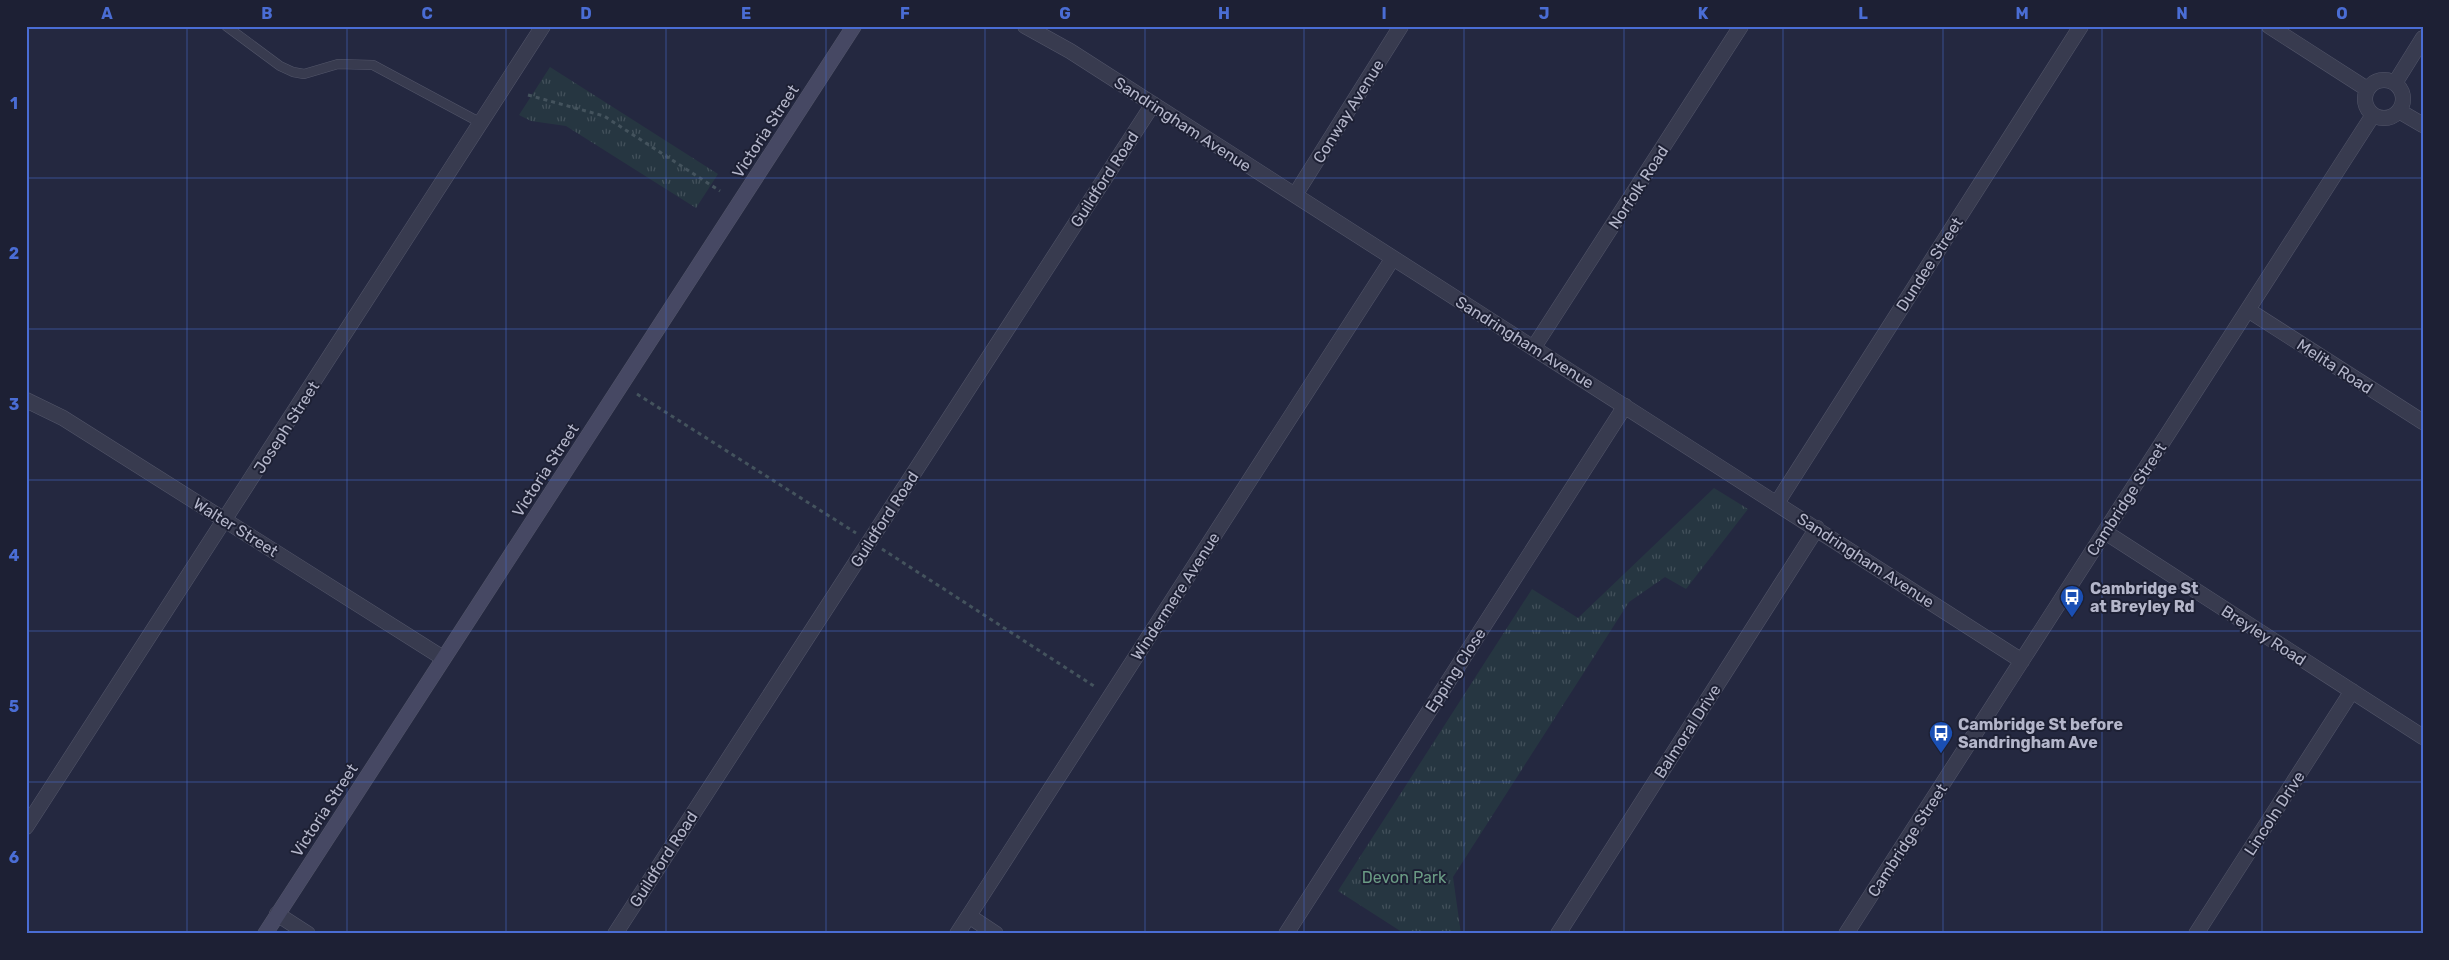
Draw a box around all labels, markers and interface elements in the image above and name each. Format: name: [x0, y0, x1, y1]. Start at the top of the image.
text: A: [101, 4, 113, 23]
text: B: [261, 4, 273, 23]
text: C: [421, 4, 433, 23]
text: D: [580, 4, 592, 23]
text: E: [741, 4, 751, 23]
text: F: [900, 4, 910, 23]
text: G: [1059, 4, 1071, 23]
text: H: [1218, 4, 1230, 23]
text: I: [1381, 4, 1387, 23]
text: J: [1539, 4, 1549, 23]
text: K: [1698, 4, 1709, 23]
text: L: [1858, 4, 1868, 23]
text: M: [2015, 4, 2029, 23]
text: N: [2176, 4, 2188, 23]
text: O: [2336, 4, 2348, 23]
street label: Conway Avenue: [1309, 56, 1388, 167]
street label: Sandringham Avenue: [1111, 73, 1255, 176]
street label: Victoria Street: [728, 81, 803, 182]
text: 1: [10, 94, 18, 113]
street label: Guildford Road: [1066, 128, 1142, 231]
street label: Norfolk Road: [1604, 142, 1672, 232]
street label: Dundee Street: [1892, 214, 1967, 315]
text: 2: [9, 244, 19, 263]
street label: Sandringham Avenue: [1452, 292, 1597, 393]
street label: Melita Road: [2293, 335, 2376, 398]
street label: Joseph Street: [250, 378, 323, 477]
text: 3: [9, 395, 19, 414]
street label: Victoria Street: [508, 420, 583, 521]
street label: Cambridge Street: [2083, 439, 2170, 560]
street label: Guildford Road: [846, 468, 922, 571]
street label: Walter Street: [190, 494, 282, 561]
street label: Sandringham Avenue: [1794, 509, 1938, 612]
street label: Windermere Avenue: [1127, 529, 1224, 664]
text: 4: [9, 546, 20, 565]
place label: Cambridge St at Breyley Rd: [2090, 579, 2199, 616]
bus stop icon: Cambridge St at Breyley Rd: [2059, 584, 2085, 618]
street label: Breyley Road: [2218, 601, 2310, 670]
street label: Epping Close: [1421, 625, 1490, 716]
street label: Balmoral Drive: [1650, 681, 1725, 782]
text: 5: [9, 697, 19, 716]
place label: Cambridge St before Sandringham Ave: [1958, 715, 2123, 752]
bus stop icon: Cambridge St before Sandringham Ave: [1928, 720, 1954, 754]
street label: Victoria Street: [287, 760, 362, 861]
street label: Lincoln Drive: [2240, 768, 2309, 859]
street label: Cambridge Street: [1864, 780, 1951, 901]
street label: Guildford Road: [625, 808, 701, 911]
text: 6: [9, 848, 19, 867]
park label: Devon Park: [1362, 868, 1447, 887]

